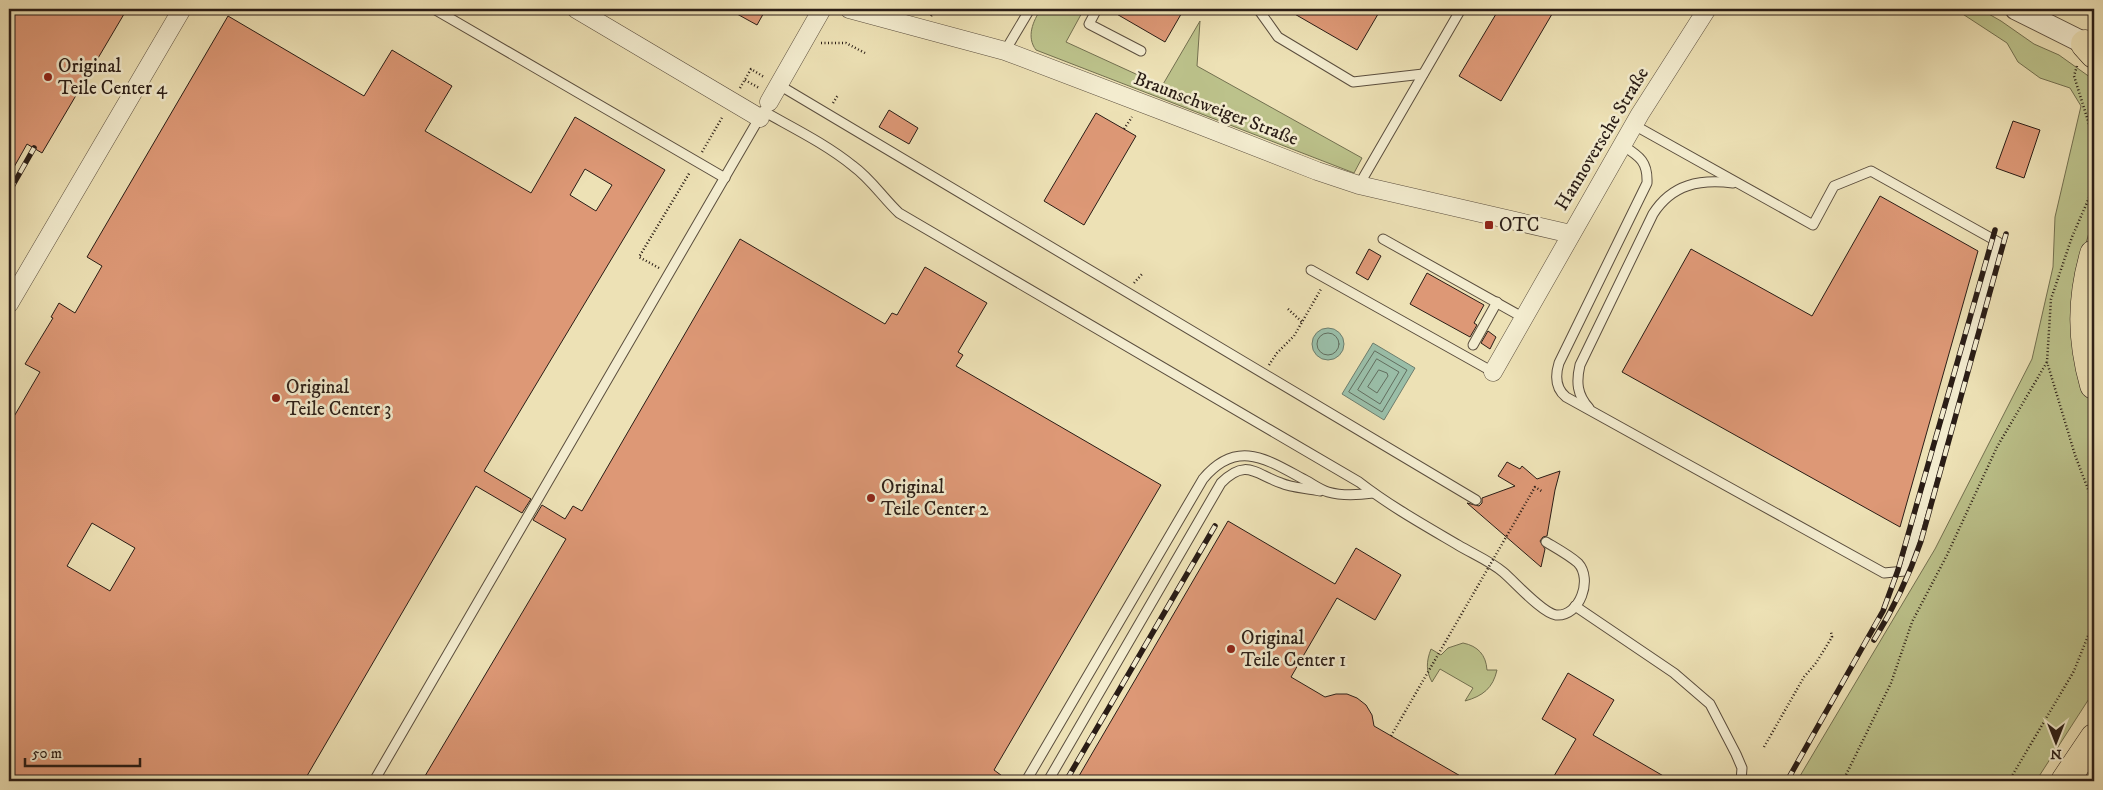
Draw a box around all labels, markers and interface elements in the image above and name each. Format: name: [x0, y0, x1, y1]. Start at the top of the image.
place label: Original Teile Center 4: [58, 55, 168, 100]
street label: Hannoversche Straße: [1550, 63, 1654, 215]
street label: Braunschweiger Straße: [1131, 67, 1302, 151]
marker: Original Teile Center 4: [42, 71, 54, 83]
place label: OTC: [1499, 214, 1540, 237]
marker: OTC: [1483, 219, 1495, 231]
place label: Original Teile Center 3: [286, 376, 391, 421]
marker: Original Teile Center 3: [270, 392, 282, 404]
place label: Original Teile Center 2: [881, 476, 989, 521]
marker: Original Teile Center 2: [865, 492, 877, 504]
place label: Original Teile Center 1: [1241, 627, 1346, 672]
marker: Original Teile Center 1: [1225, 643, 1237, 655]
north arrow: [2030, 718, 2080, 768]
scale bar: [25, 735, 140, 767]
text: 50 m: [32, 744, 62, 763]
text: N: [2050, 745, 2062, 763]

